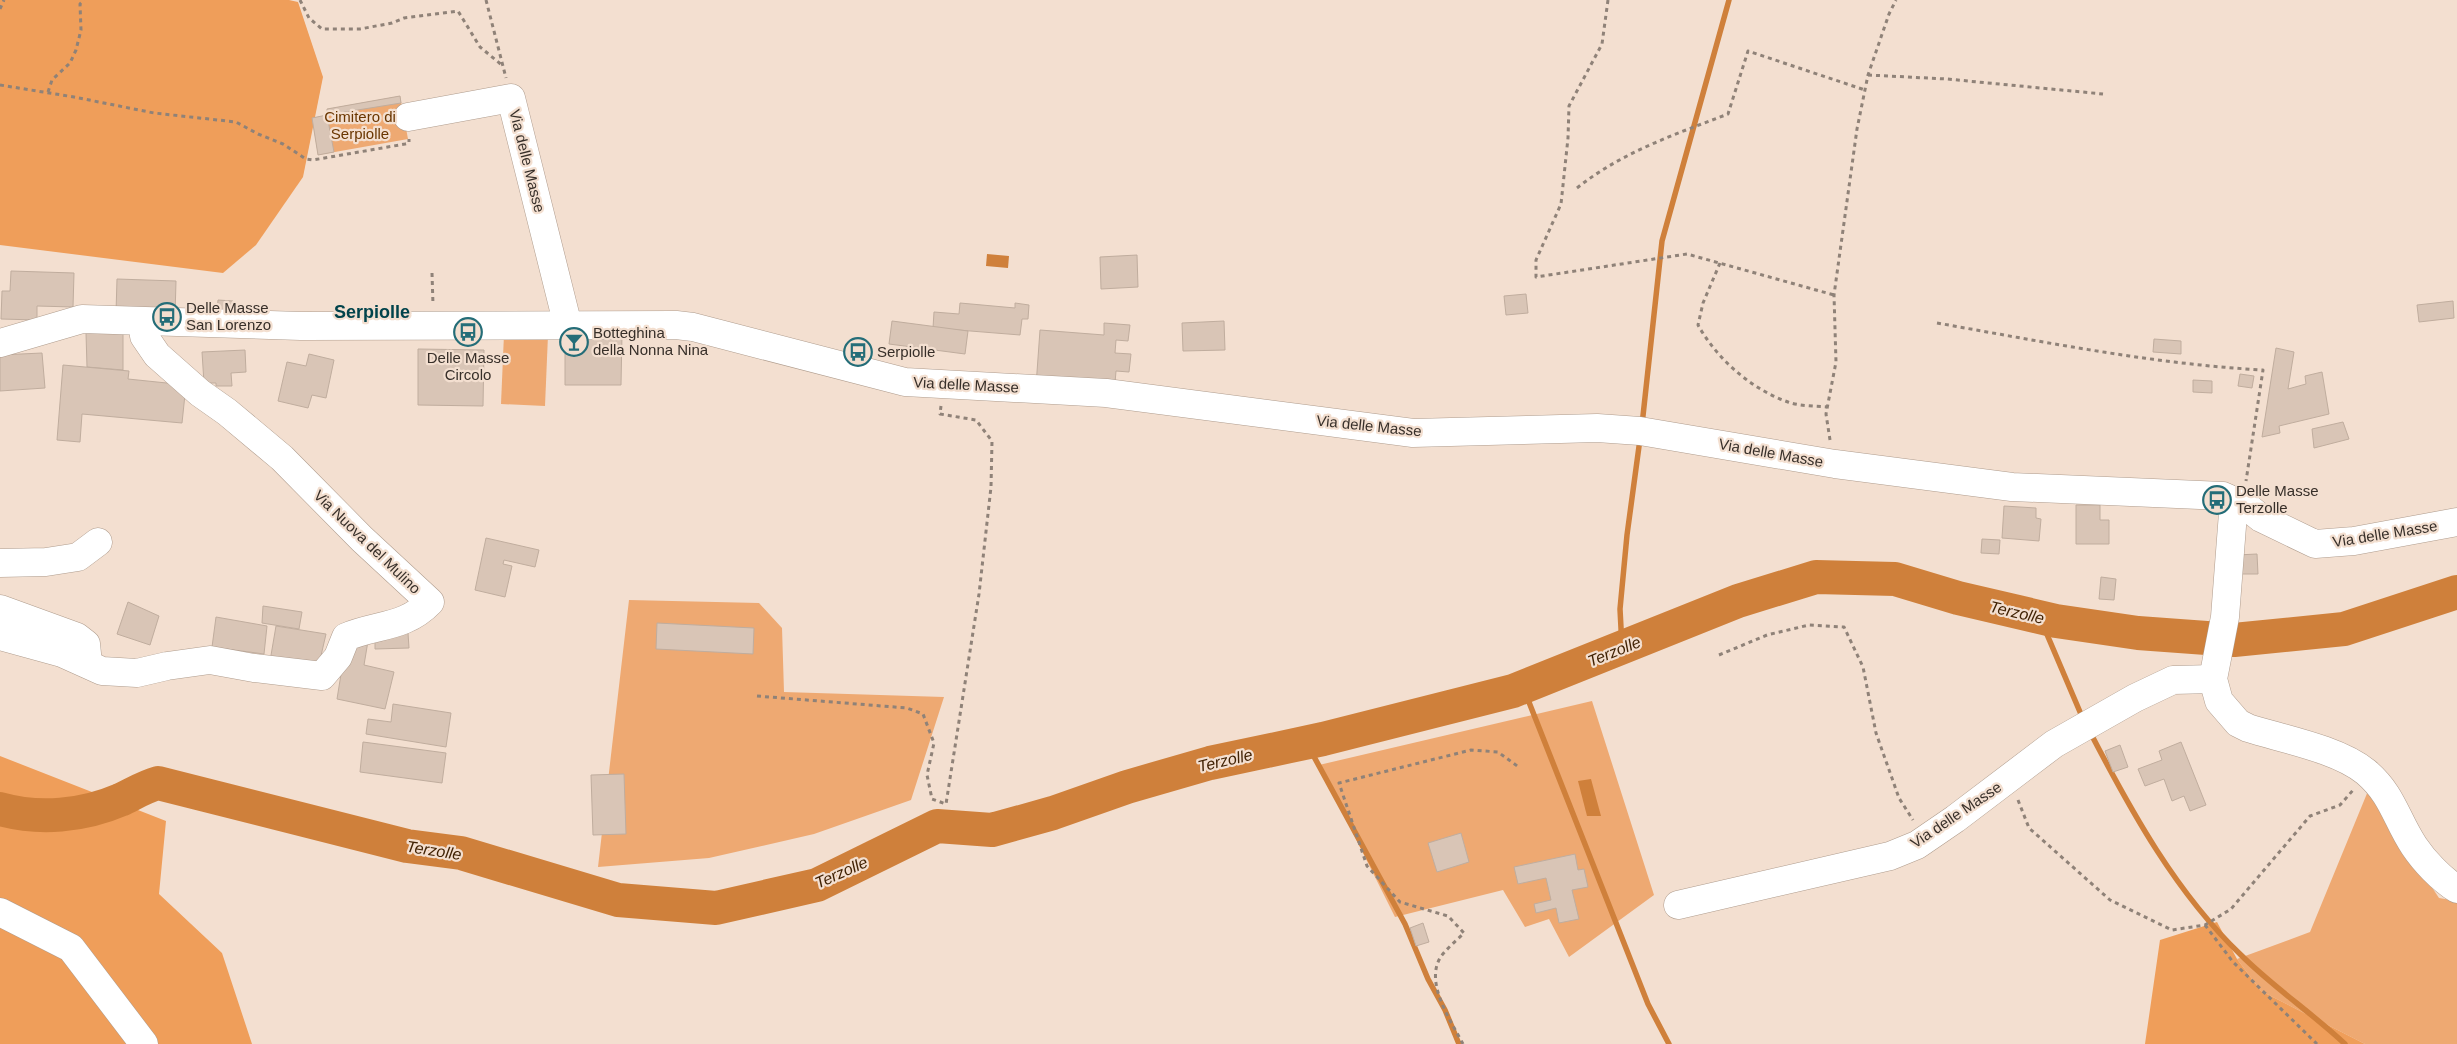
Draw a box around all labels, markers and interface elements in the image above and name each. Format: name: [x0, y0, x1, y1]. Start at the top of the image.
park label: Cimitero di Serpiolle: [324, 108, 396, 142]
street label: Via delle Masse: [506, 108, 549, 214]
place label: Delle Masse San Lorenzo: [186, 299, 271, 333]
bus stop icon: Delle Masse San Lorenzo: [152, 302, 182, 332]
district label: Serpiolle: [334, 302, 410, 322]
bus stop icon: Delle Masse Circolo: [453, 317, 483, 347]
place label: Botteghina della Nonna Nina: [593, 324, 709, 358]
bar icon: Botteghina della Nonna Nina: [559, 327, 589, 357]
bus stop icon: Serpiolle: [843, 337, 873, 367]
place label: Serpiolle: [877, 343, 935, 360]
place label: Delle Masse Circolo: [427, 349, 509, 383]
street label: Via delle Masse: [913, 373, 1019, 396]
street label: Via delle Masse: [1316, 412, 1422, 439]
street label: Via delle Masse: [1718, 435, 1825, 470]
place label: Delle Masse Terzolle: [2236, 482, 2319, 516]
bus stop icon: Delle Masse Terzolle: [2202, 485, 2232, 515]
street label: Via Nuova del Mulino: [311, 486, 424, 597]
street label: Via delle Masse: [2331, 517, 2438, 550]
water label: Terzolle: [1988, 598, 2046, 627]
water label: Terzolle: [1585, 633, 1643, 670]
water label: Terzolle: [1196, 746, 1254, 775]
street label: Via delle Masse: [1907, 778, 2004, 851]
water label: Terzolle: [405, 838, 463, 863]
water label: Terzolle: [812, 853, 870, 891]

